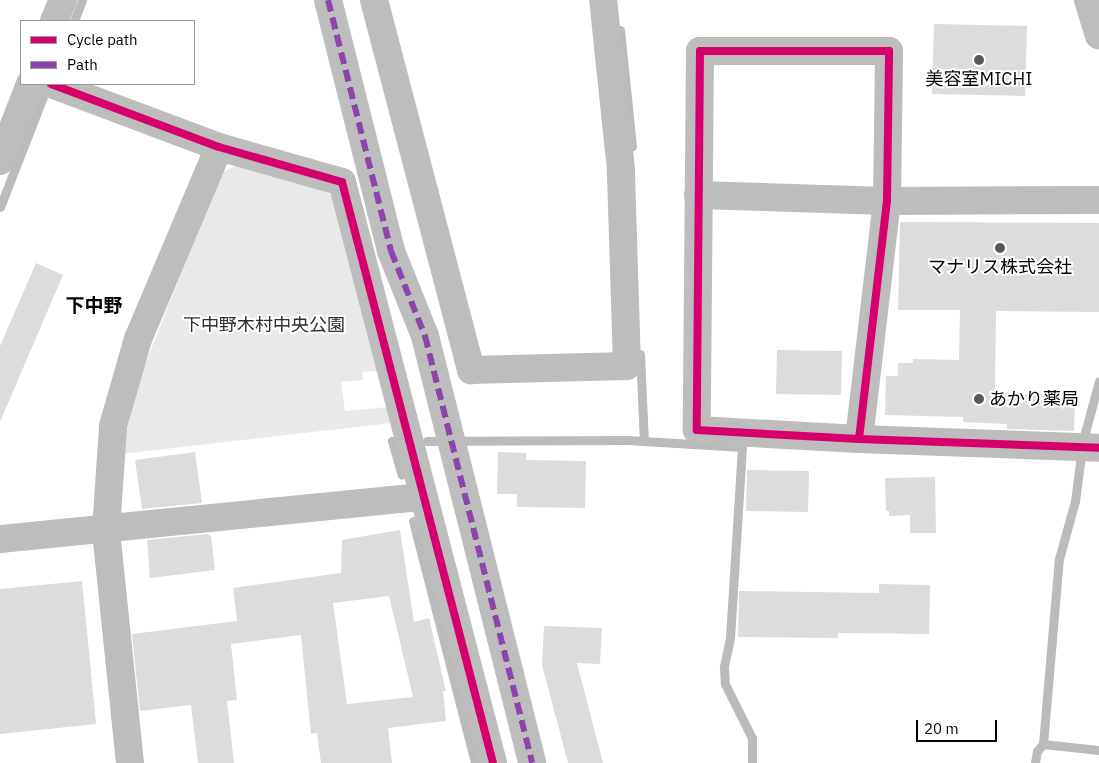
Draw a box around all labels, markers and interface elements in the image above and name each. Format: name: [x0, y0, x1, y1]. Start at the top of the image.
legend: [20, 20, 195, 85]
text: Cycle path: [67, 30, 138, 49]
marker: 美容室MICHI: [973, 54, 985, 66]
text: Path: [67, 55, 98, 74]
place label: 美容室MICHI: [926, 68, 1032, 90]
marker: マナリス株式会社: [994, 242, 1006, 254]
place label: マナリス株式会社: [928, 256, 1072, 278]
district label: 下中野: [66, 295, 122, 317]
park label: 下中野木村中央公園: [183, 314, 345, 336]
place label: あかり薬局: [989, 388, 1079, 410]
marker: あかり薬局: [973, 393, 985, 405]
scale bar: [919, 710, 1000, 742]
text: 20 m: [924, 719, 959, 738]

